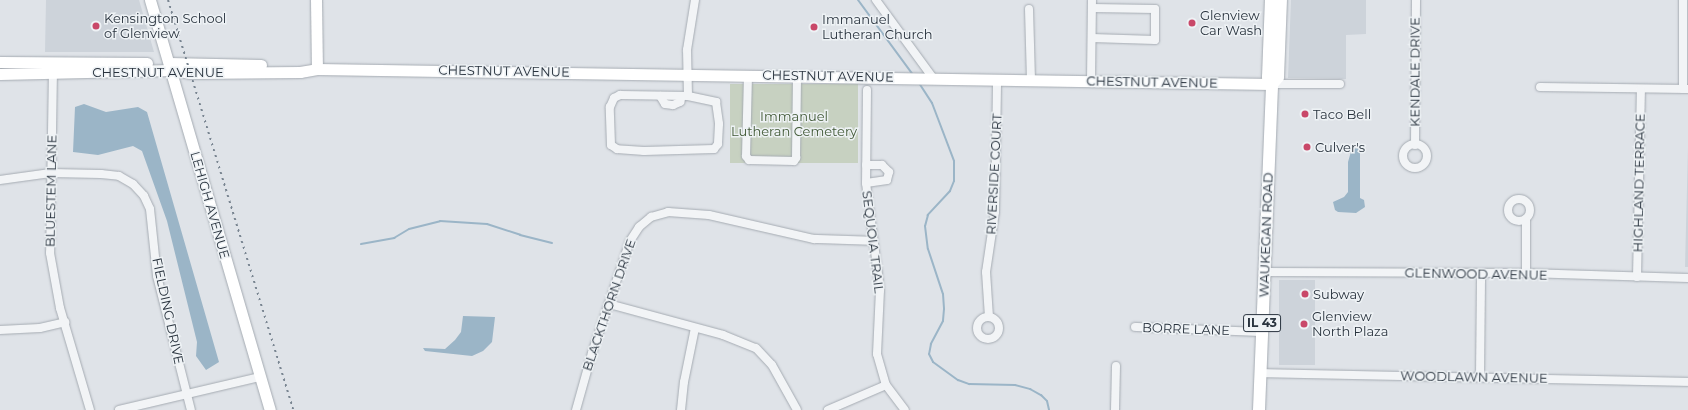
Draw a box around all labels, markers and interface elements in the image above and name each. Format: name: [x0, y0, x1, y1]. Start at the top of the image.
place label: Glenview Car Wash: [1200, 8, 1262, 39]
place label: Kensington School of Glenview: [104, 11, 226, 42]
place label: Immanuel Lutheran Church: [822, 12, 933, 43]
street label: KENDALE DRIVE: [1407, 17, 1423, 127]
marker: Glenview Car Wash: [1187, 18, 1197, 28]
marker: Kensington School of Glenview: [91, 21, 101, 31]
marker: Immanuel Lutheran Church: [809, 22, 819, 32]
street label: CHESTNUT AVENUE: [438, 62, 570, 80]
street label: CHESTNUT AVENUE: [92, 64, 224, 80]
street label: CHESTNUT AVENUE: [762, 67, 894, 85]
street label: CHESTNUT AVENUE: [1086, 73, 1218, 91]
place label: Taco Bell: [1313, 106, 1371, 122]
park label: Immanuel Lutheran Cemetery: [731, 109, 857, 140]
marker: Taco Bell: [1300, 109, 1310, 119]
street label: RIVERSIDE COURT: [983, 113, 1005, 235]
street label: HIGHLAND TERRACE: [1630, 113, 1648, 253]
street label: BLUESTEM LANE: [42, 135, 60, 247]
place label: Culver's: [1315, 139, 1365, 155]
marker: Culver's: [1302, 142, 1312, 152]
street label: LEHIGH AVENUE: [187, 150, 233, 260]
street label: WAUKEGAN ROAD: [1256, 172, 1276, 298]
street label: SEQUOIA TRAIL: [859, 190, 887, 294]
street label: BLACKTHORN DRIVE: [579, 237, 639, 373]
street label: FIELDING DRIVE: [149, 256, 187, 366]
street label: GLENWOOD AVENUE: [1404, 265, 1548, 283]
place label: Subway: [1313, 286, 1364, 302]
marker: Subway: [1300, 289, 1310, 299]
place label: Glenview North Plaza: [1312, 309, 1388, 340]
road number: IL 43: [1243, 313, 1281, 333]
marker: Glenview North Plaza: [1299, 319, 1309, 329]
street label: BORRE LANE: [1142, 320, 1230, 338]
street label: WOODLAWN AVENUE: [1400, 368, 1548, 386]

